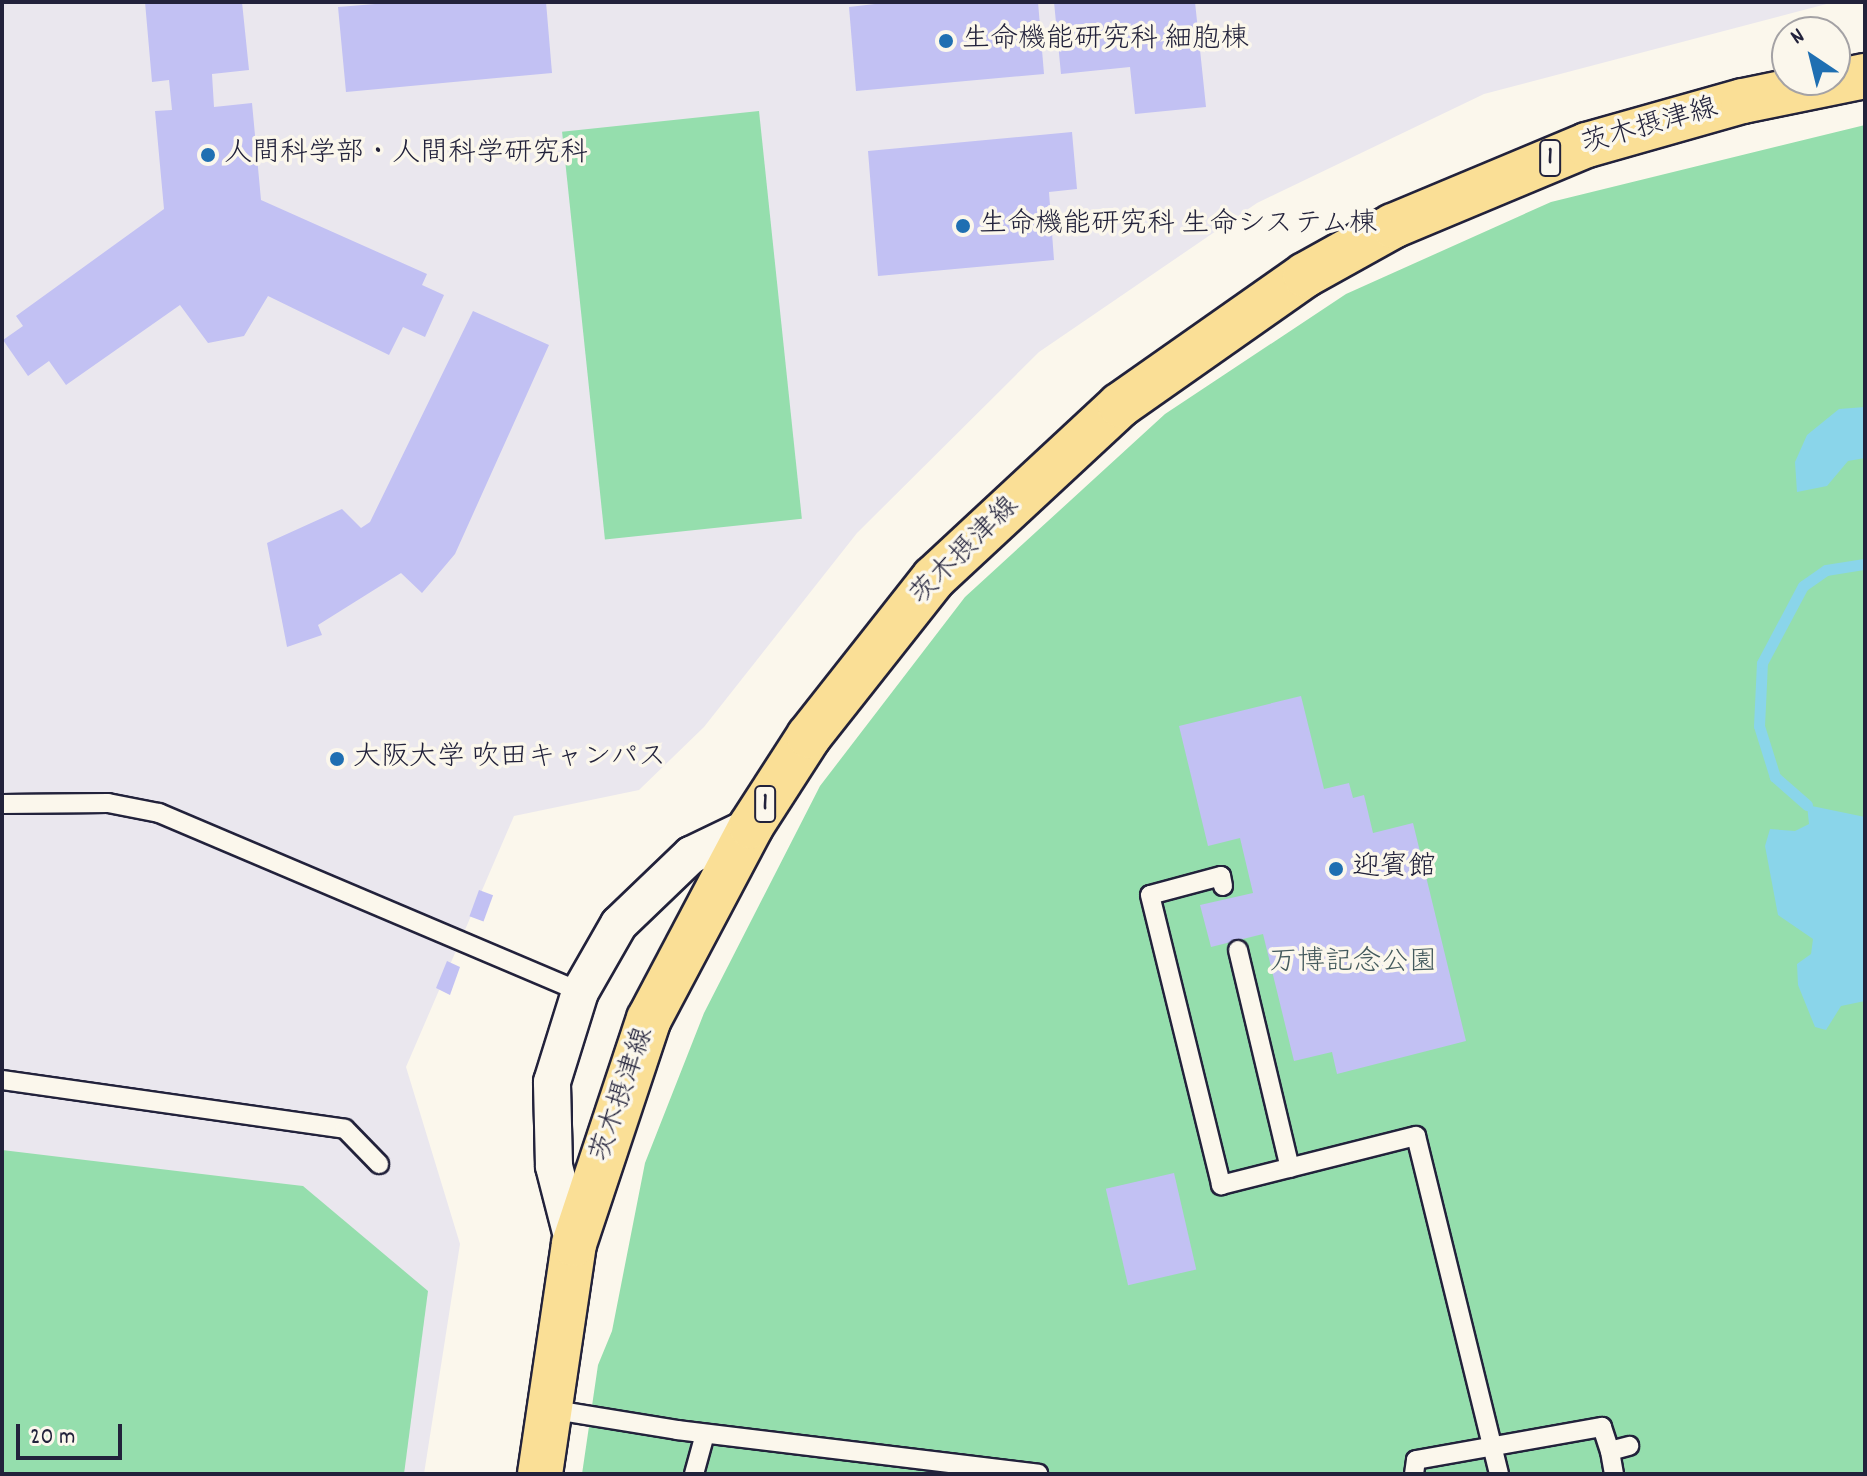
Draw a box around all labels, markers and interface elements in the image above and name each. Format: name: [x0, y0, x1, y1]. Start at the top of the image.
north arrow: [1771, 16, 1851, 96]
text: N: [1785, 22, 1811, 53]
place label: 生命機能研究科 細胞棟: [962, 24, 1248, 58]
marker: 生命機能研究科 細胞棟: [937, 32, 955, 50]
street label: 茨木摂津線: [1578, 93, 1722, 163]
road number: 1: [1538, 136, 1562, 180]
place label: 人間科学部・人間科学研究科: [224, 138, 588, 172]
marker: 人間科学部・人間科学研究科: [199, 146, 217, 164]
place label: 生命機能研究科 生命システム棟: [979, 209, 1377, 243]
marker: 生命機能研究科 生命システム棟: [954, 217, 972, 235]
street label: 茨木摂津線: [905, 491, 1027, 613]
place label: 大阪大学 吹田キャンパス: [353, 742, 667, 776]
marker: 大阪大学 吹田キャンパス: [328, 750, 346, 768]
road number: 1: [753, 782, 777, 826]
place label: 迎賓館: [1352, 852, 1436, 886]
marker: 迎賓館: [1327, 860, 1345, 878]
park label: 万博記念公園: [1269, 947, 1437, 981]
street label: 茨木摂津線: [585, 1023, 663, 1167]
scale bar: [20, 1408, 126, 1458]
text: 20 m: [30, 1421, 76, 1455]

